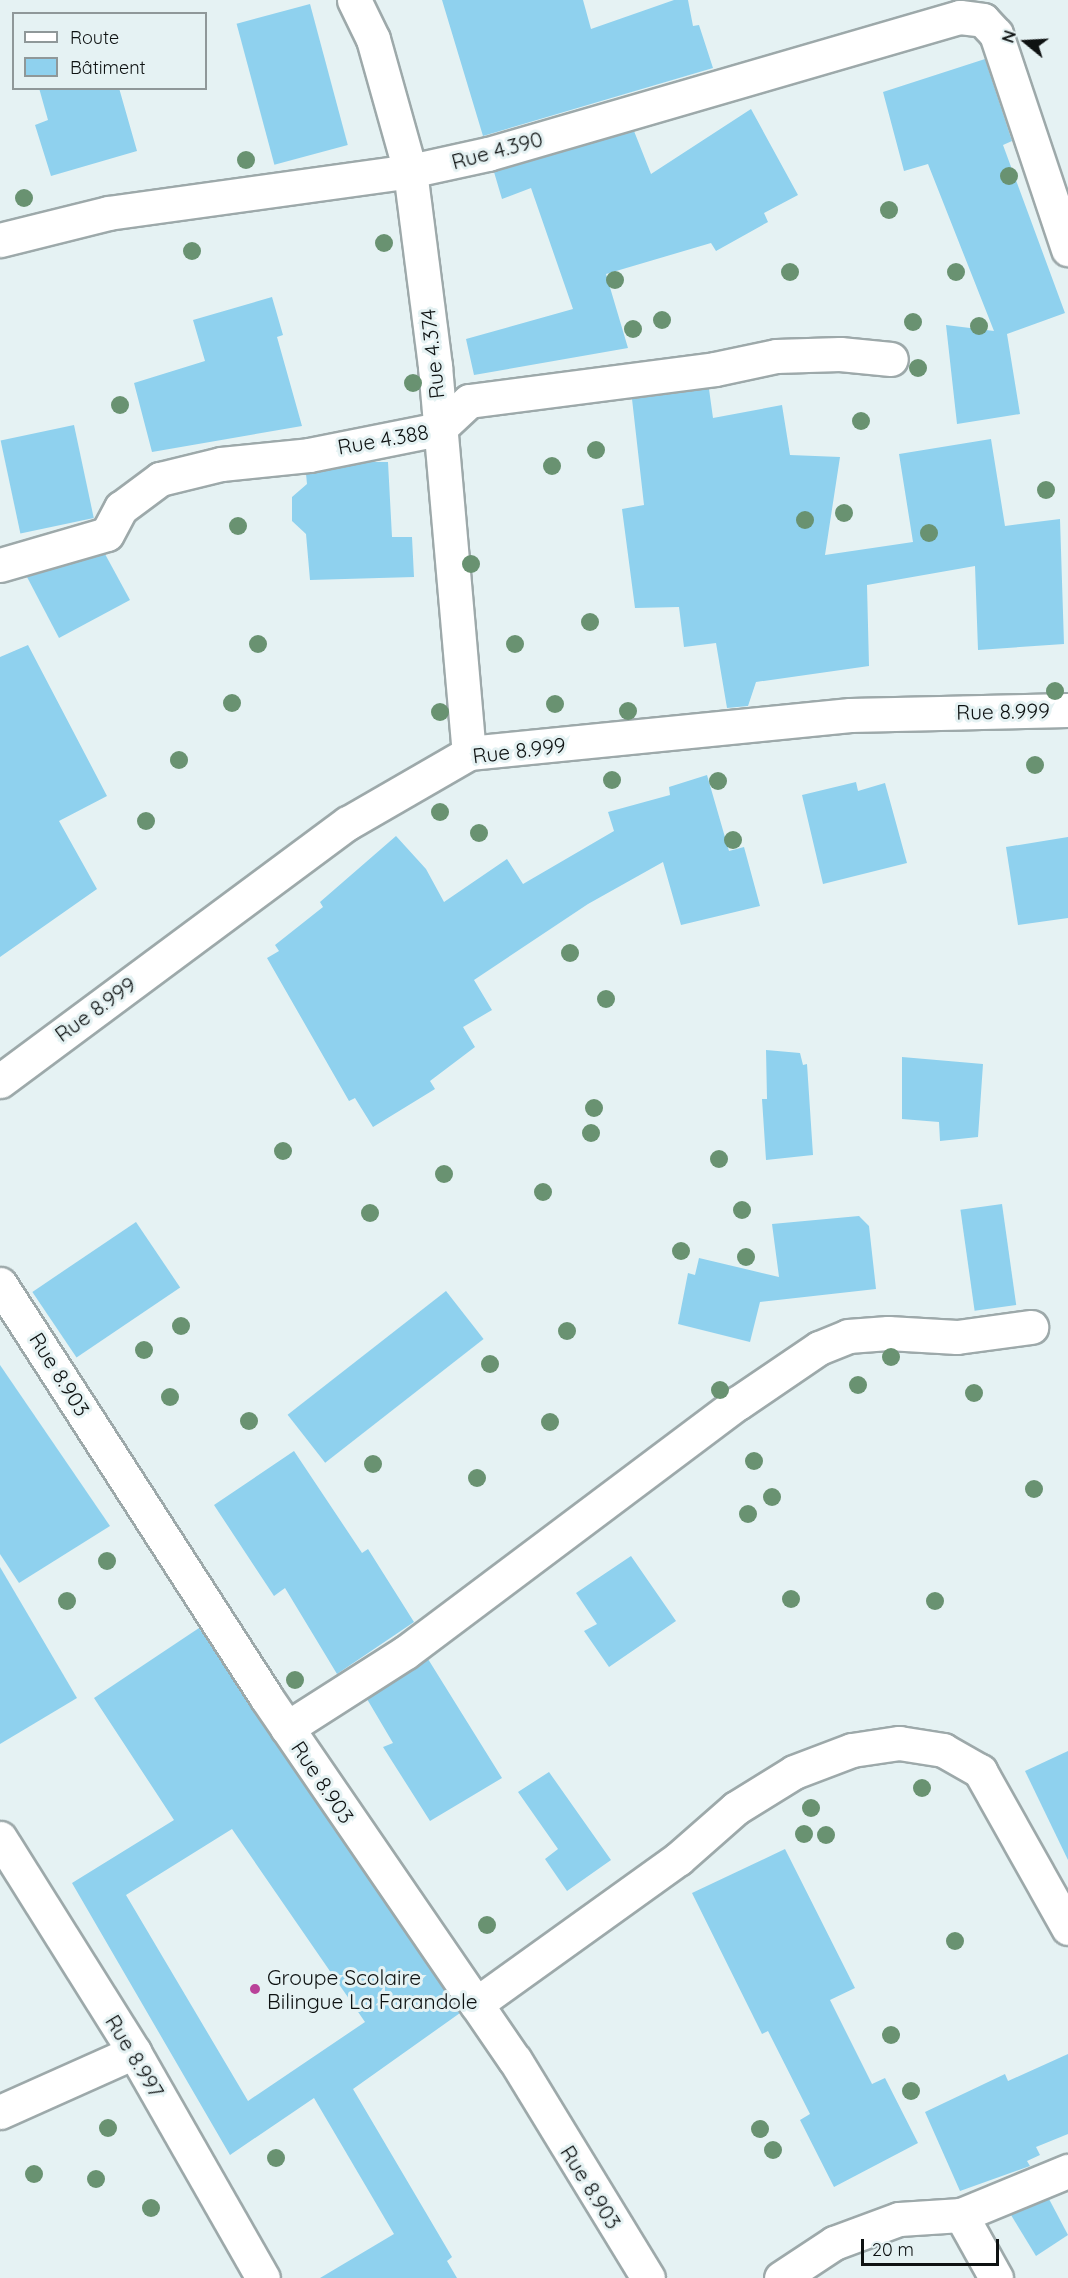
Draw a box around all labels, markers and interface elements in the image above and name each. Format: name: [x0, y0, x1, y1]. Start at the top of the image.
legend: [12, 12, 207, 90]
north arrow: [996, 12, 1056, 72]
text: Route: [70, 26, 119, 49]
text: N: [998, 28, 1020, 45]
text: Bâtiment: [70, 56, 146, 79]
street label: Rue 4.390: [449, 126, 545, 174]
street label: Rue 4.374: [415, 308, 449, 400]
street label: Rue 4.388: [336, 419, 430, 459]
street label: Rue 8.999: [956, 698, 1050, 724]
street label: Rue 8.999: [471, 732, 567, 768]
street label: Rue 8.999: [50, 971, 140, 1047]
street label: Rue 8.903: [24, 1328, 96, 1420]
street label: Rue 8.903: [286, 1736, 360, 1828]
place label: Groupe Scolaire Bilingue La Farandole: [267, 1964, 478, 2014]
marker: Groupe Scolaire Bilingue La Farandole: [248, 1982, 262, 1996]
street label: Rue 8.997: [100, 2010, 170, 2102]
street label: Rue 8.903: [555, 2141, 627, 2233]
scale bar: [864, 2227, 1002, 2265]
text: 20 m: [872, 2238, 914, 2261]

